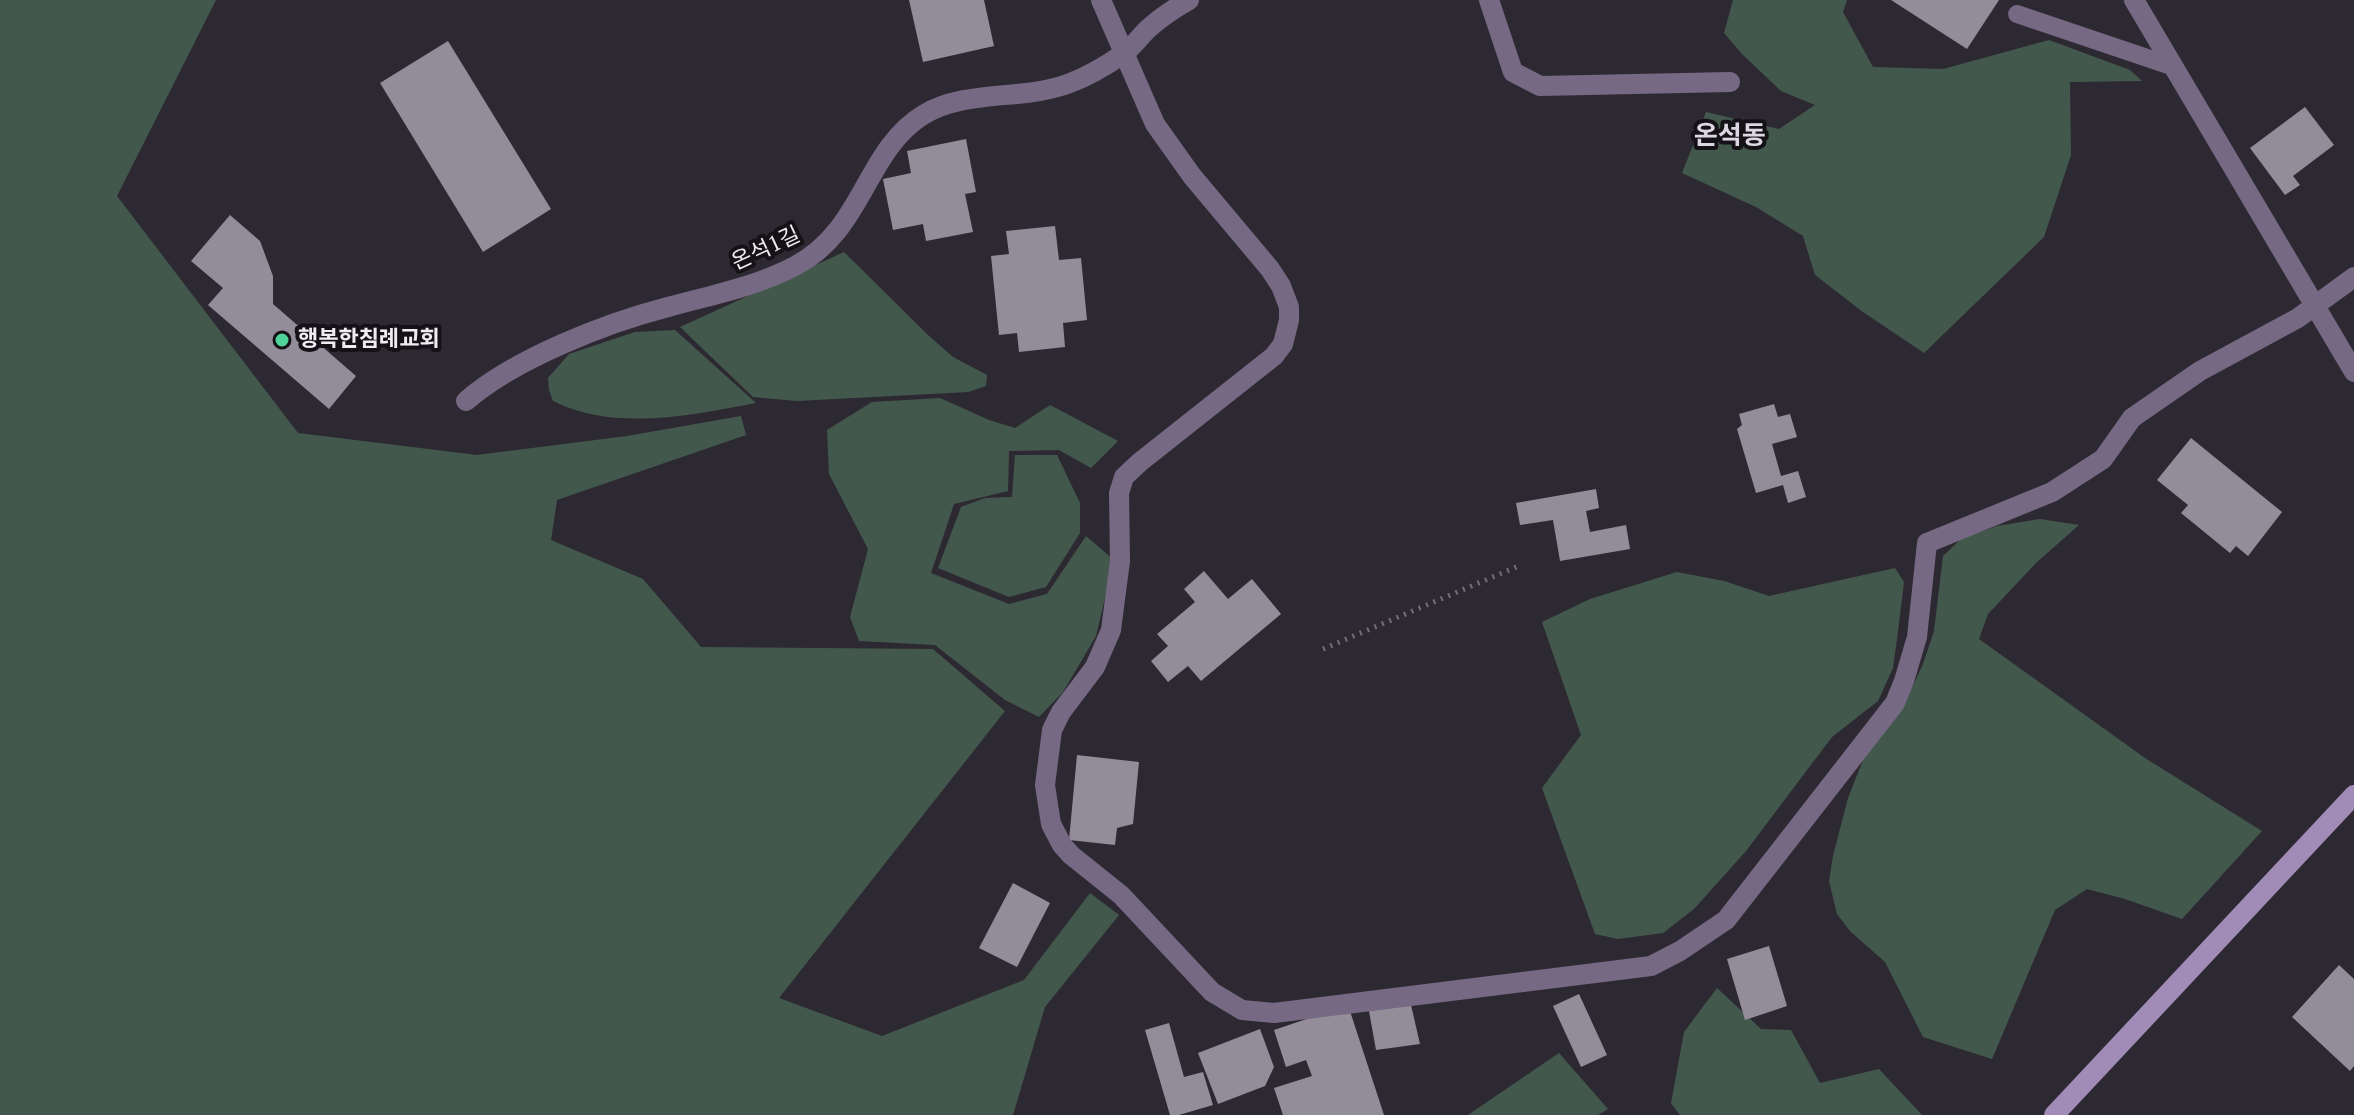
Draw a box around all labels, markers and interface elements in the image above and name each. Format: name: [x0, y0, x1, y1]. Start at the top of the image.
district label: 온석동: [1694, 121, 1766, 153]
street label: 온석1길: [728, 222, 804, 276]
place label: 행복한침례교회: [298, 327, 440, 353]
marker: 행복한침례교회: [273, 331, 291, 349]

